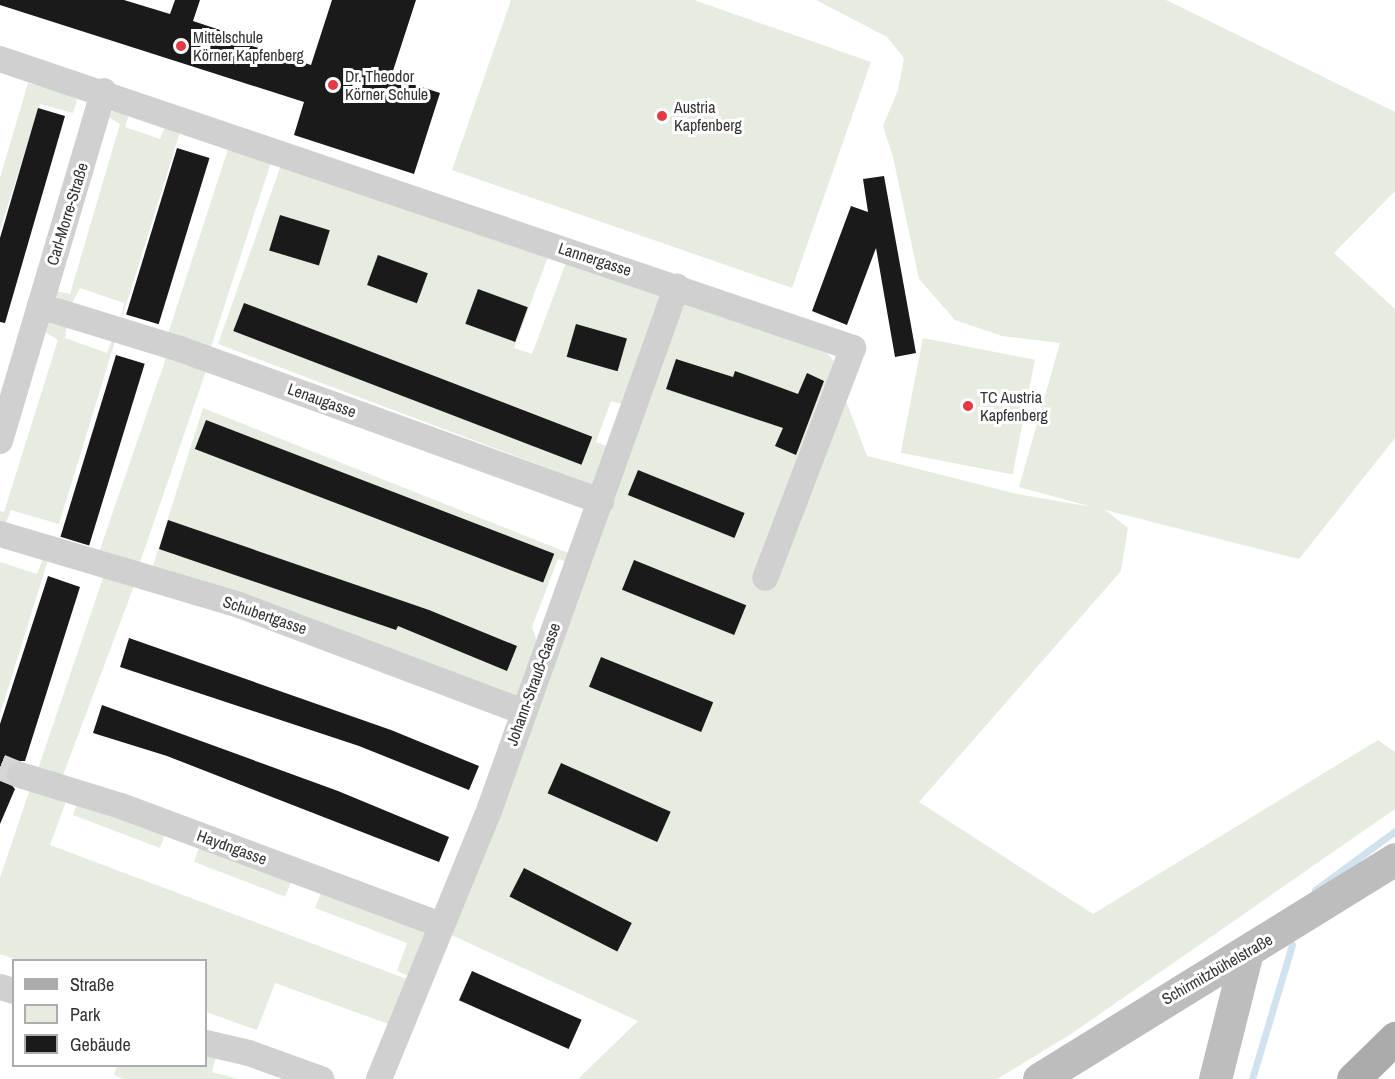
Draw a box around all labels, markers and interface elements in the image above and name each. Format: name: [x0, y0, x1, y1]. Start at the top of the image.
place label: Mittelschule Körner Kapfenberg: [193, 27, 304, 65]
marker: Mittelschule Körner Kapfenberg: [174, 39, 188, 53]
place label: Dr. Theodor Körner Schule: [345, 66, 428, 104]
marker: Dr. Theodor Körner Schule: [326, 78, 340, 92]
place label: Austria Kapfenberg: [674, 97, 742, 135]
marker: Austria Kapfenberg: [655, 109, 669, 123]
street label: Carl-Morre-Straße: [42, 160, 92, 268]
street label: Lannergasse: [556, 238, 634, 280]
street label: Lenaugasse: [285, 379, 359, 421]
place label: TC Austria Kapfenberg: [980, 387, 1048, 425]
marker: TC Austria Kapfenberg: [961, 399, 975, 413]
street label: Schubertgasse: [220, 592, 310, 638]
street label: Johann-Strauß-Gasse: [502, 620, 564, 748]
street label: Haydngasse: [194, 826, 270, 868]
street label: Schirmitzbühelstraße: [1158, 930, 1276, 1008]
legend: [12, 959, 207, 1067]
text: Straße: [70, 972, 114, 997]
text: Park: [70, 1002, 100, 1027]
text: Gebäude: [70, 1032, 131, 1057]

